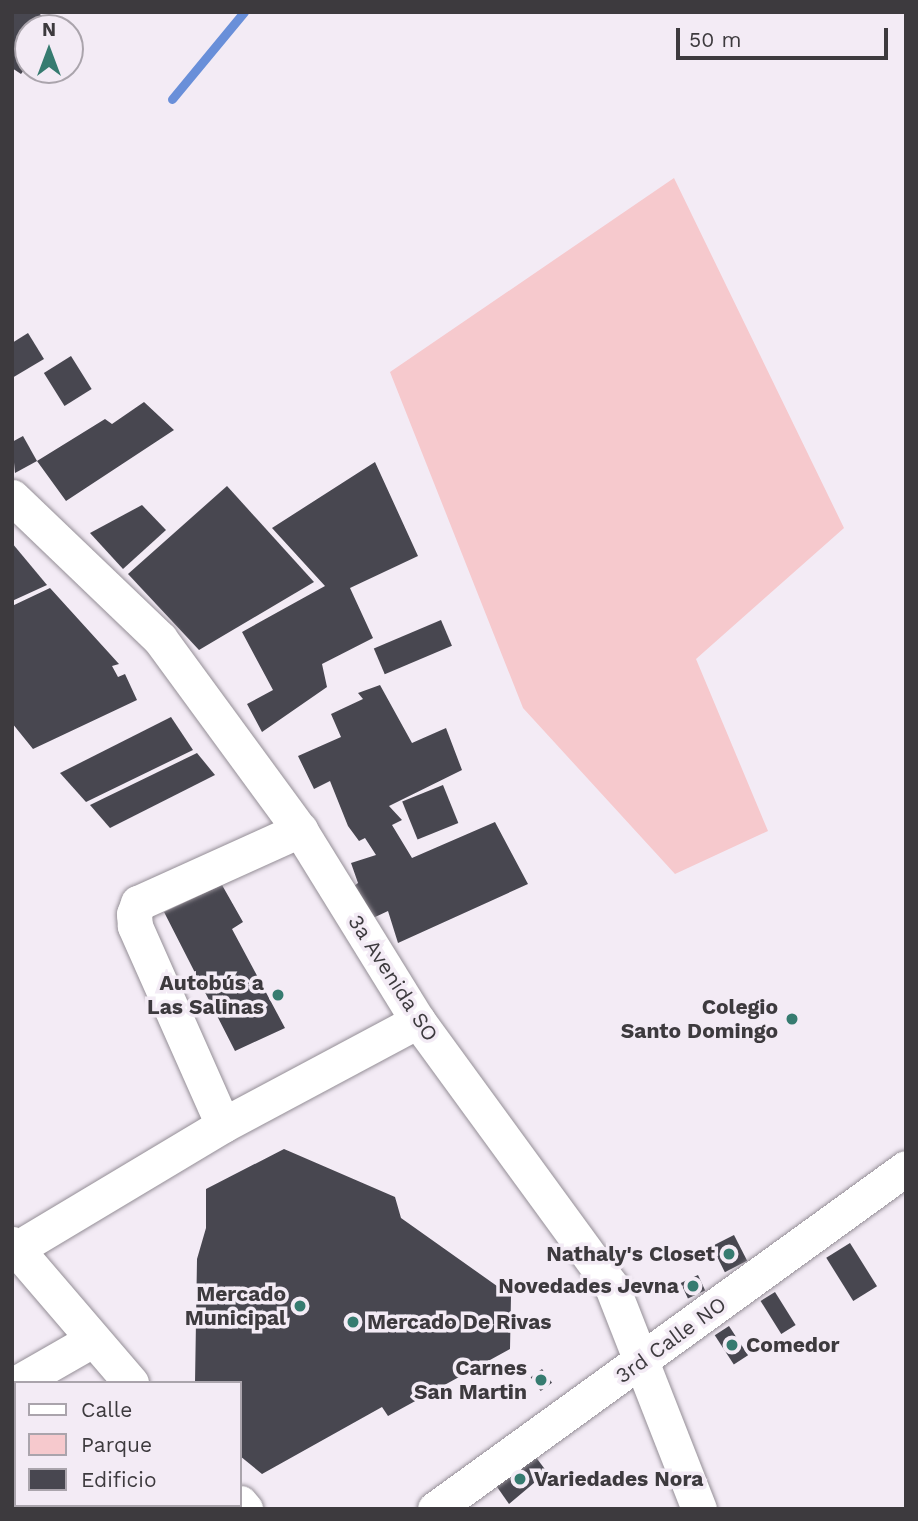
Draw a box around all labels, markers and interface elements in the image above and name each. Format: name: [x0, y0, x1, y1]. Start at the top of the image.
north arrow: [14, 14, 84, 84]
scale bar: [680, 14, 892, 58]
text: N: [42, 18, 56, 41]
text: 50 m: [689, 27, 741, 52]
street label: 3a Avenida SO: [342, 909, 444, 1047]
place label: Autobús a Las Salinas: [147, 970, 264, 1020]
marker: Autobús a Las Salinas: [270, 987, 286, 1003]
place label: Colegio Santo Domingo: [621, 994, 778, 1044]
marker: Colegio Santo Domingo: [784, 1011, 800, 1027]
place label: Nathaly's Closet: [546, 1241, 715, 1267]
marker: Nathaly's Closet: [721, 1246, 737, 1262]
place label: Novedades Jevna: [498, 1273, 679, 1299]
marker: Novedades Jevna: [685, 1278, 701, 1294]
place label: Mercado Municipal: [185, 1281, 286, 1331]
street label: 3rd Calle NO: [611, 1291, 731, 1389]
marker: Mercado Municipal: [292, 1298, 308, 1314]
place label: Mercado De Rivas: [367, 1309, 552, 1335]
marker: Mercado De Rivas: [345, 1314, 361, 1330]
place label: Comedor: [746, 1332, 840, 1358]
marker: Comedor: [724, 1337, 740, 1353]
place label: Carnes San Martin: [414, 1355, 527, 1405]
marker: Carnes San Martin: [533, 1372, 549, 1388]
legend: [14, 1381, 242, 1507]
text: Calle: [81, 1397, 132, 1422]
text: Parque: [81, 1432, 152, 1457]
place label: Variedades Nora: [534, 1466, 703, 1492]
text: Edificio: [81, 1467, 157, 1492]
marker: Variedades Nora: [512, 1471, 528, 1487]

